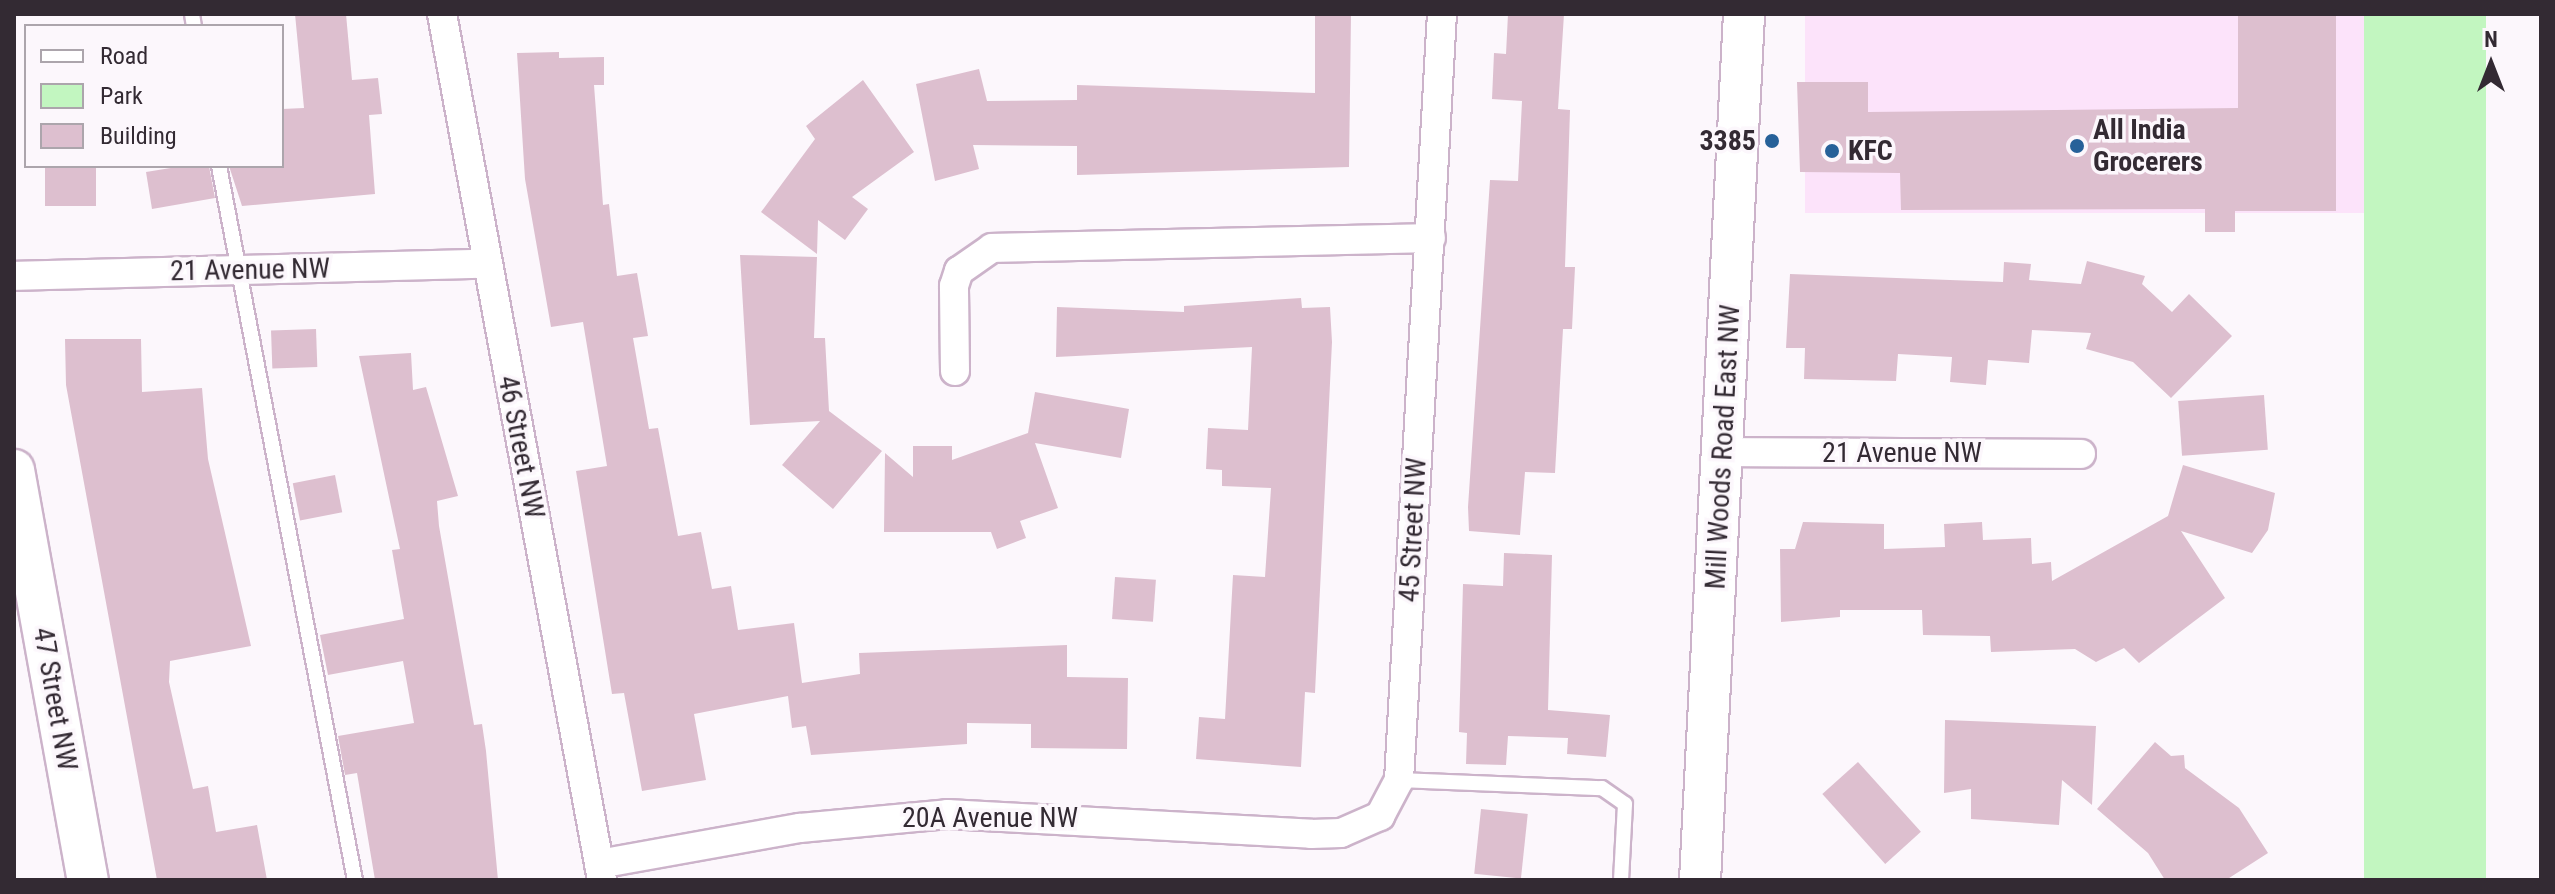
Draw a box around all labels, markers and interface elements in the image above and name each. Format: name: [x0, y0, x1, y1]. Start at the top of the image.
legend: [24, 24, 284, 168]
north arrow: [2451, 24, 2531, 104]
text: N: [2484, 27, 2498, 52]
text: Road: [100, 42, 148, 70]
text: Park: [100, 82, 143, 110]
place label: All India Grocerers: [2093, 113, 2203, 179]
text: Building: [100, 122, 177, 150]
place label: 3385: [1699, 124, 1756, 158]
marker: 3385: [1763, 132, 1781, 150]
place label: KFC: [1848, 134, 1893, 168]
marker: All India Grocerers: [2068, 137, 2086, 155]
marker: KFC: [1823, 142, 1841, 160]
street label: 21 Avenue NW: [170, 252, 330, 288]
street label: Mill Woods Road East NW: [1699, 304, 1747, 590]
street label: 46 Street NW: [491, 373, 551, 521]
street label: 21 Avenue NW: [1822, 436, 1982, 470]
street label: 45 Street NW: [1392, 457, 1434, 603]
street label: 47 Street NW: [26, 625, 84, 773]
street label: 20A Avenue NW: [902, 801, 1078, 835]

